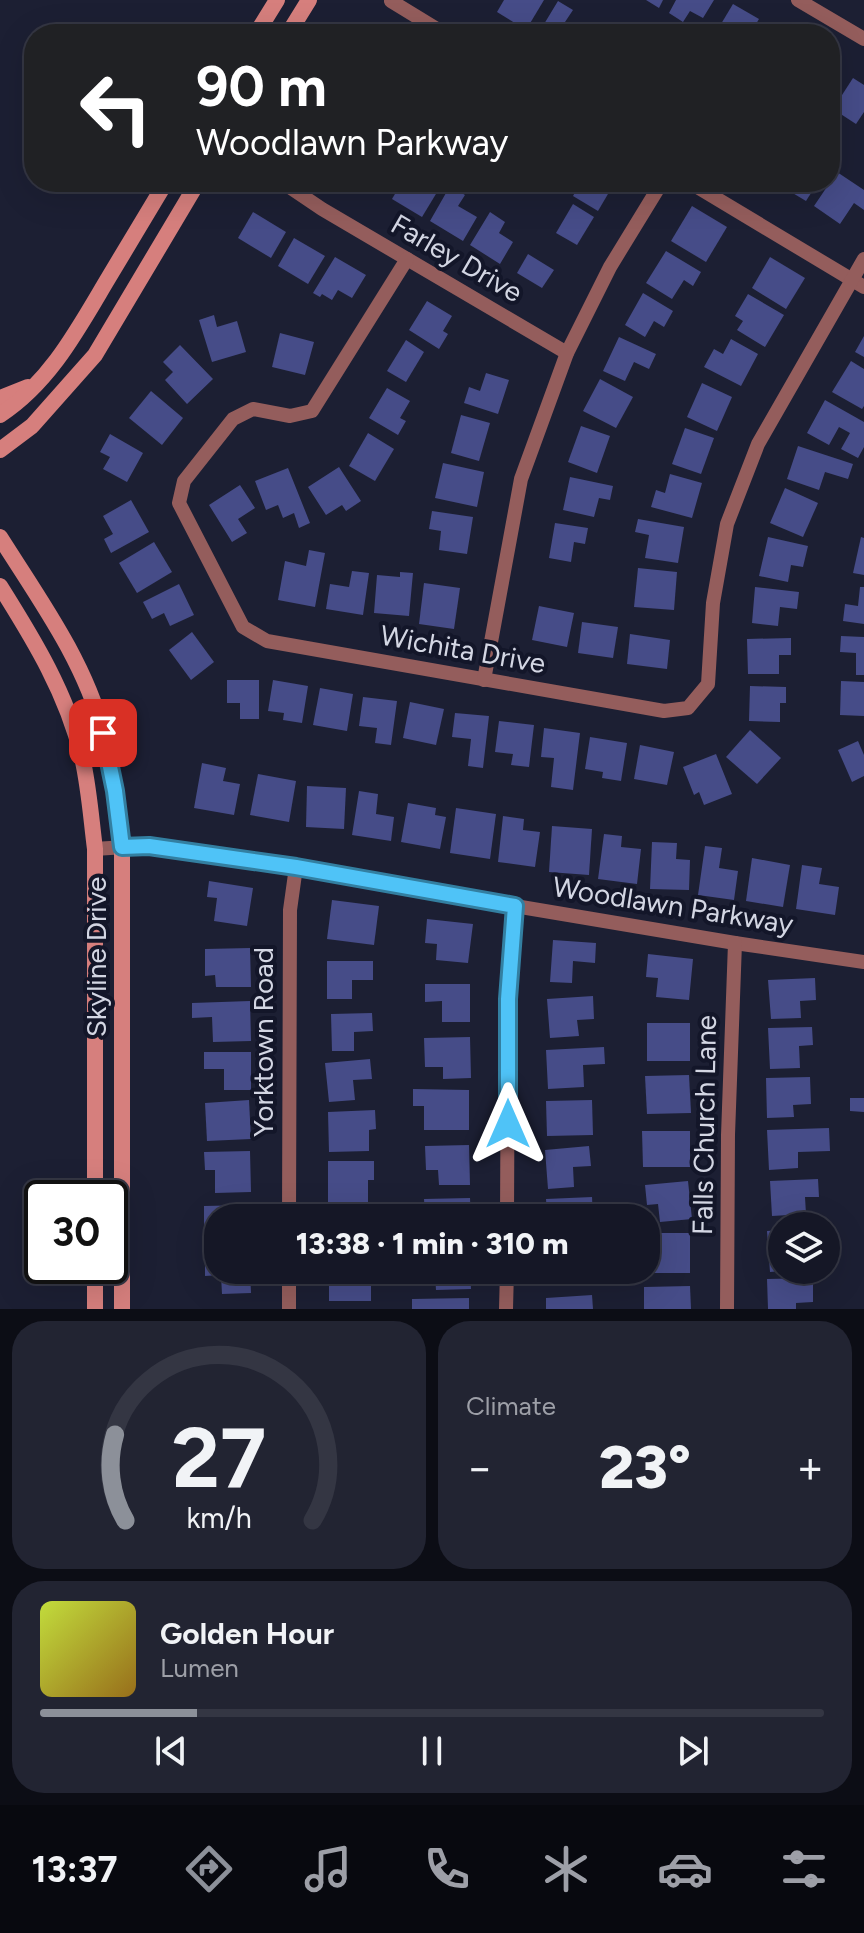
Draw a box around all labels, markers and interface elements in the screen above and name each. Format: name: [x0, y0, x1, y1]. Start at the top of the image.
text: 90 m: [196, 53, 327, 120]
icon: left: [64, 56, 168, 160]
text: Woodlawn Parkway: [196, 121, 508, 164]
street label: Farley Drive: [385, 207, 529, 309]
street label: Wichita Drive: [378, 618, 548, 680]
pin: [69, 699, 137, 767]
icon: arrive: [81, 711, 125, 755]
street label: Woodlawn Parkway: [550, 869, 796, 941]
street label: Skyline Drive: [79, 877, 113, 1037]
street label: Yorktown Road: [246, 947, 280, 1137]
street label: Falls Church Lane: [685, 1015, 723, 1235]
position arrow: [466, 1082, 550, 1166]
speed limit sign: 30: [24, 1180, 128, 1284]
map controls: [768, 1212, 840, 1284]
button: layers: [768, 1212, 840, 1284]
text: 13:38 · 1 min · 310 m: [296, 1225, 568, 1262]
text: Climate: [466, 1390, 556, 1422]
text: 27: [172, 1408, 266, 1508]
text: 23°: [599, 1431, 691, 1503]
text: −: [466, 1441, 493, 1494]
text: +: [797, 1441, 824, 1494]
text: km/h: [186, 1501, 252, 1535]
text: Golden Hour: [160, 1615, 334, 1652]
text: Lumen: [160, 1652, 239, 1684]
icon: previous: [149, 1729, 193, 1773]
icon: pause: [410, 1729, 454, 1773]
icon: next: [671, 1729, 715, 1773]
icon: directions: [181, 1841, 237, 1897]
icon: music: [300, 1841, 356, 1897]
icon: phone: [419, 1841, 475, 1897]
icon: climate: [538, 1841, 594, 1897]
icon: car: [657, 1841, 713, 1897]
icon: filters: [776, 1841, 832, 1897]
text: 13:37: [32, 1848, 118, 1891]

